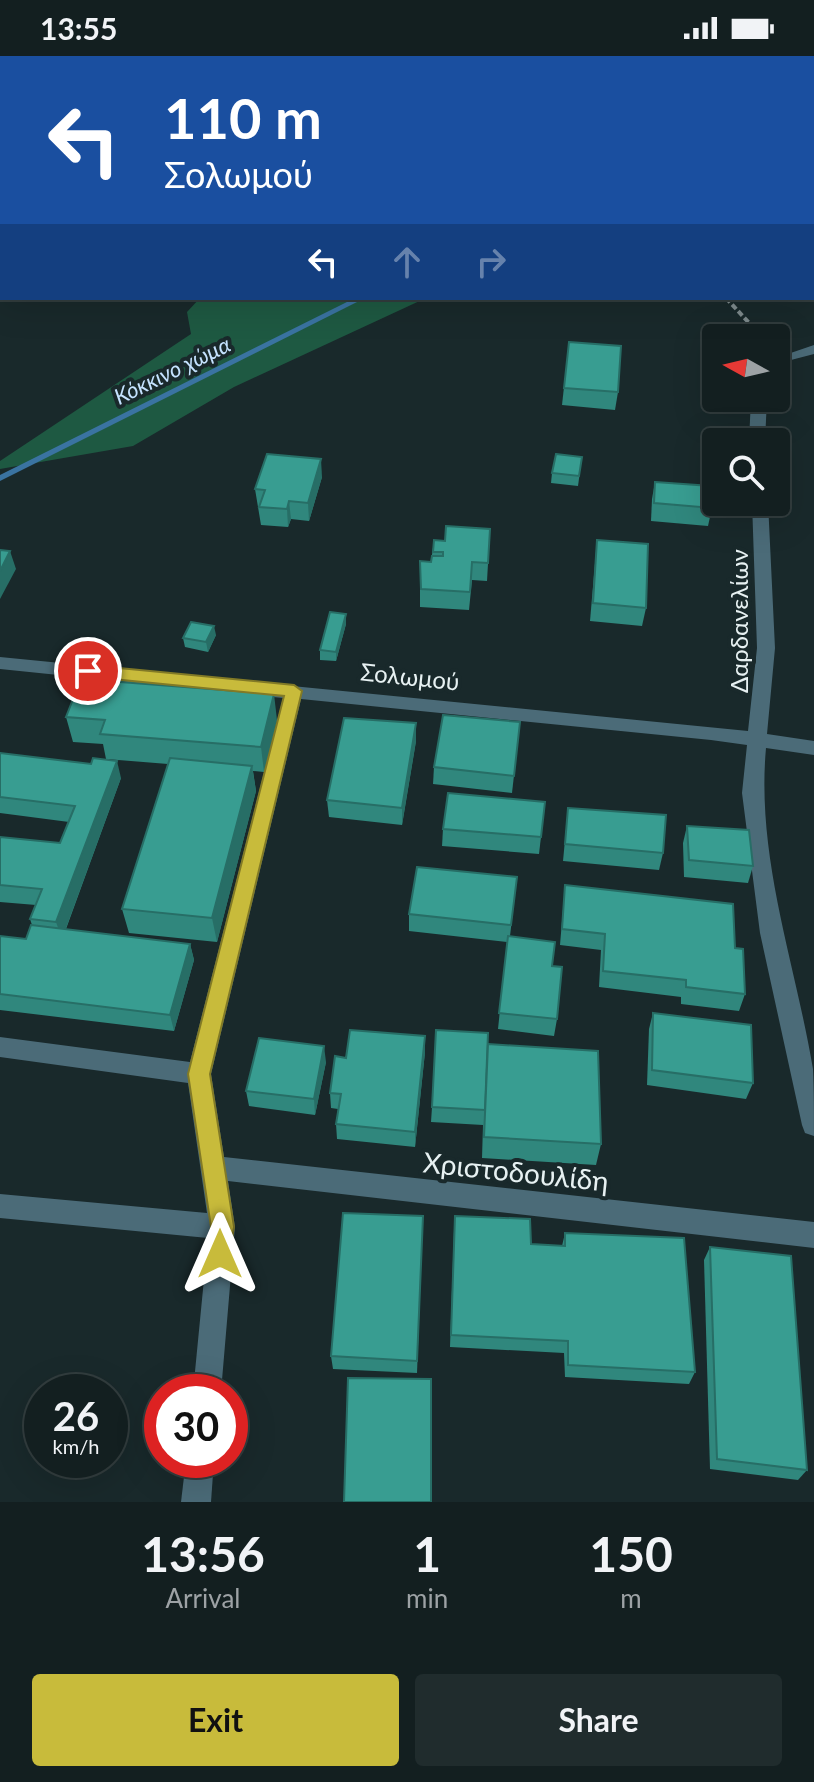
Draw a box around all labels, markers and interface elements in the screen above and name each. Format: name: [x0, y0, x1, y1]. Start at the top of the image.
text: 13:55: [40, 10, 117, 46]
text: 110 m: [164, 84, 322, 151]
icon: left: [32, 88, 136, 192]
text: Σολωμού: [164, 152, 313, 196]
icon: left: [301, 240, 345, 284]
icon: ahead: [385, 240, 429, 284]
icon: right: [469, 240, 513, 284]
north arrow: [702, 324, 790, 412]
map controls: [702, 324, 790, 516]
water label: Κόκκινο χώμα: [109, 330, 235, 410]
button: search: [702, 428, 790, 516]
street label: Δαρδανελίων: [724, 549, 753, 693]
pin: [54, 637, 122, 705]
icon: arrive: [66, 649, 110, 693]
street label: Σολωμού: [359, 656, 461, 696]
street label: Χριστοδουλίδη: [422, 1144, 610, 1198]
position arrow: [178, 1212, 262, 1296]
speed limit sign: 30: [144, 1374, 248, 1478]
text: 26: [53, 1392, 99, 1440]
text: km/h: [53, 1434, 99, 1458]
text: 13:56: [141, 1525, 265, 1582]
text: 1: [413, 1525, 441, 1582]
text: 150: [589, 1525, 673, 1582]
text: Arrival: [166, 1582, 240, 1614]
text: min: [406, 1582, 448, 1614]
text: m: [620, 1582, 642, 1614]
button: Exit: [32, 1674, 399, 1766]
button: Share: [415, 1674, 782, 1766]

